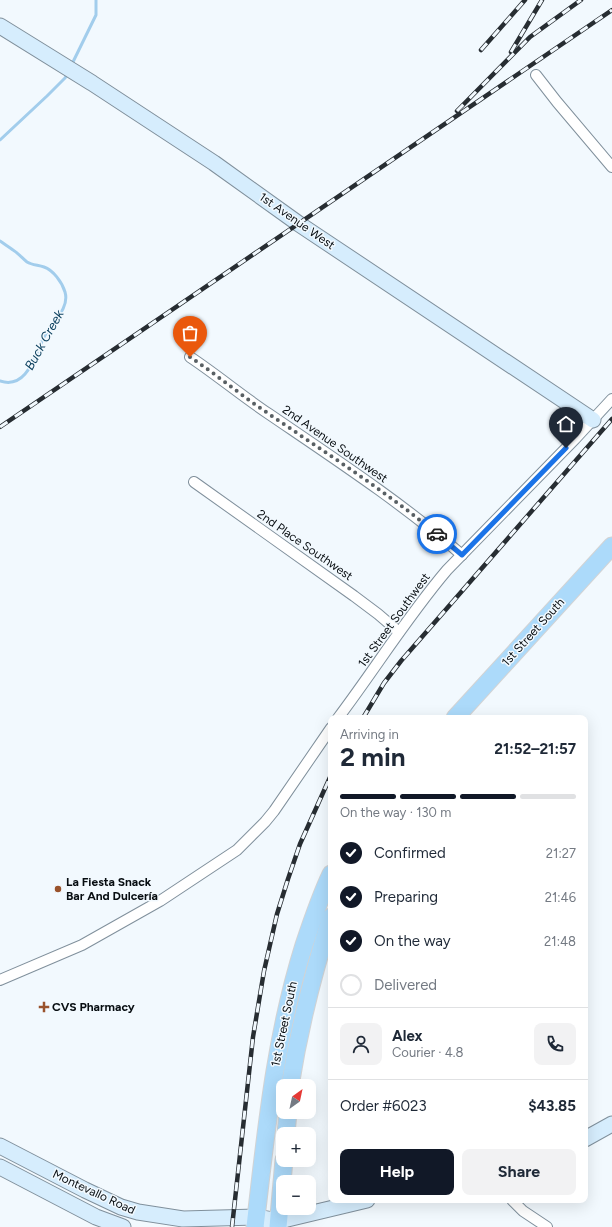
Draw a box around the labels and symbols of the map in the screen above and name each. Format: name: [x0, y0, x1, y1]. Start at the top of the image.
street label: 1st Avenue West: [256, 190, 338, 253]
water label: Buck Creek: [21, 307, 67, 373]
pin: [173, 316, 207, 357]
street label: 2nd Avenue Southwest: [280, 402, 391, 486]
pin: [549, 407, 583, 448]
street label: 2nd Place Southwest: [255, 507, 356, 583]
courier: [417, 514, 457, 554]
street label: 1st Street Southwest: [355, 570, 433, 670]
street label: 1st Street South: [499, 595, 567, 669]
place label: La Fiesta Snack Bar And Dulcería: [66, 875, 158, 903]
marker: La Fiesta Snack Bar And Dulcería: [53, 884, 63, 894]
street label: 1st Street South: [268, 980, 300, 1068]
place label: CVS Pharmacy: [52, 1000, 135, 1014]
marker: CVS Pharmacy: [39, 1002, 49, 1012]
north arrow: [276, 1079, 316, 1119]
street label: Montevallo Road: [50, 1167, 138, 1217]

